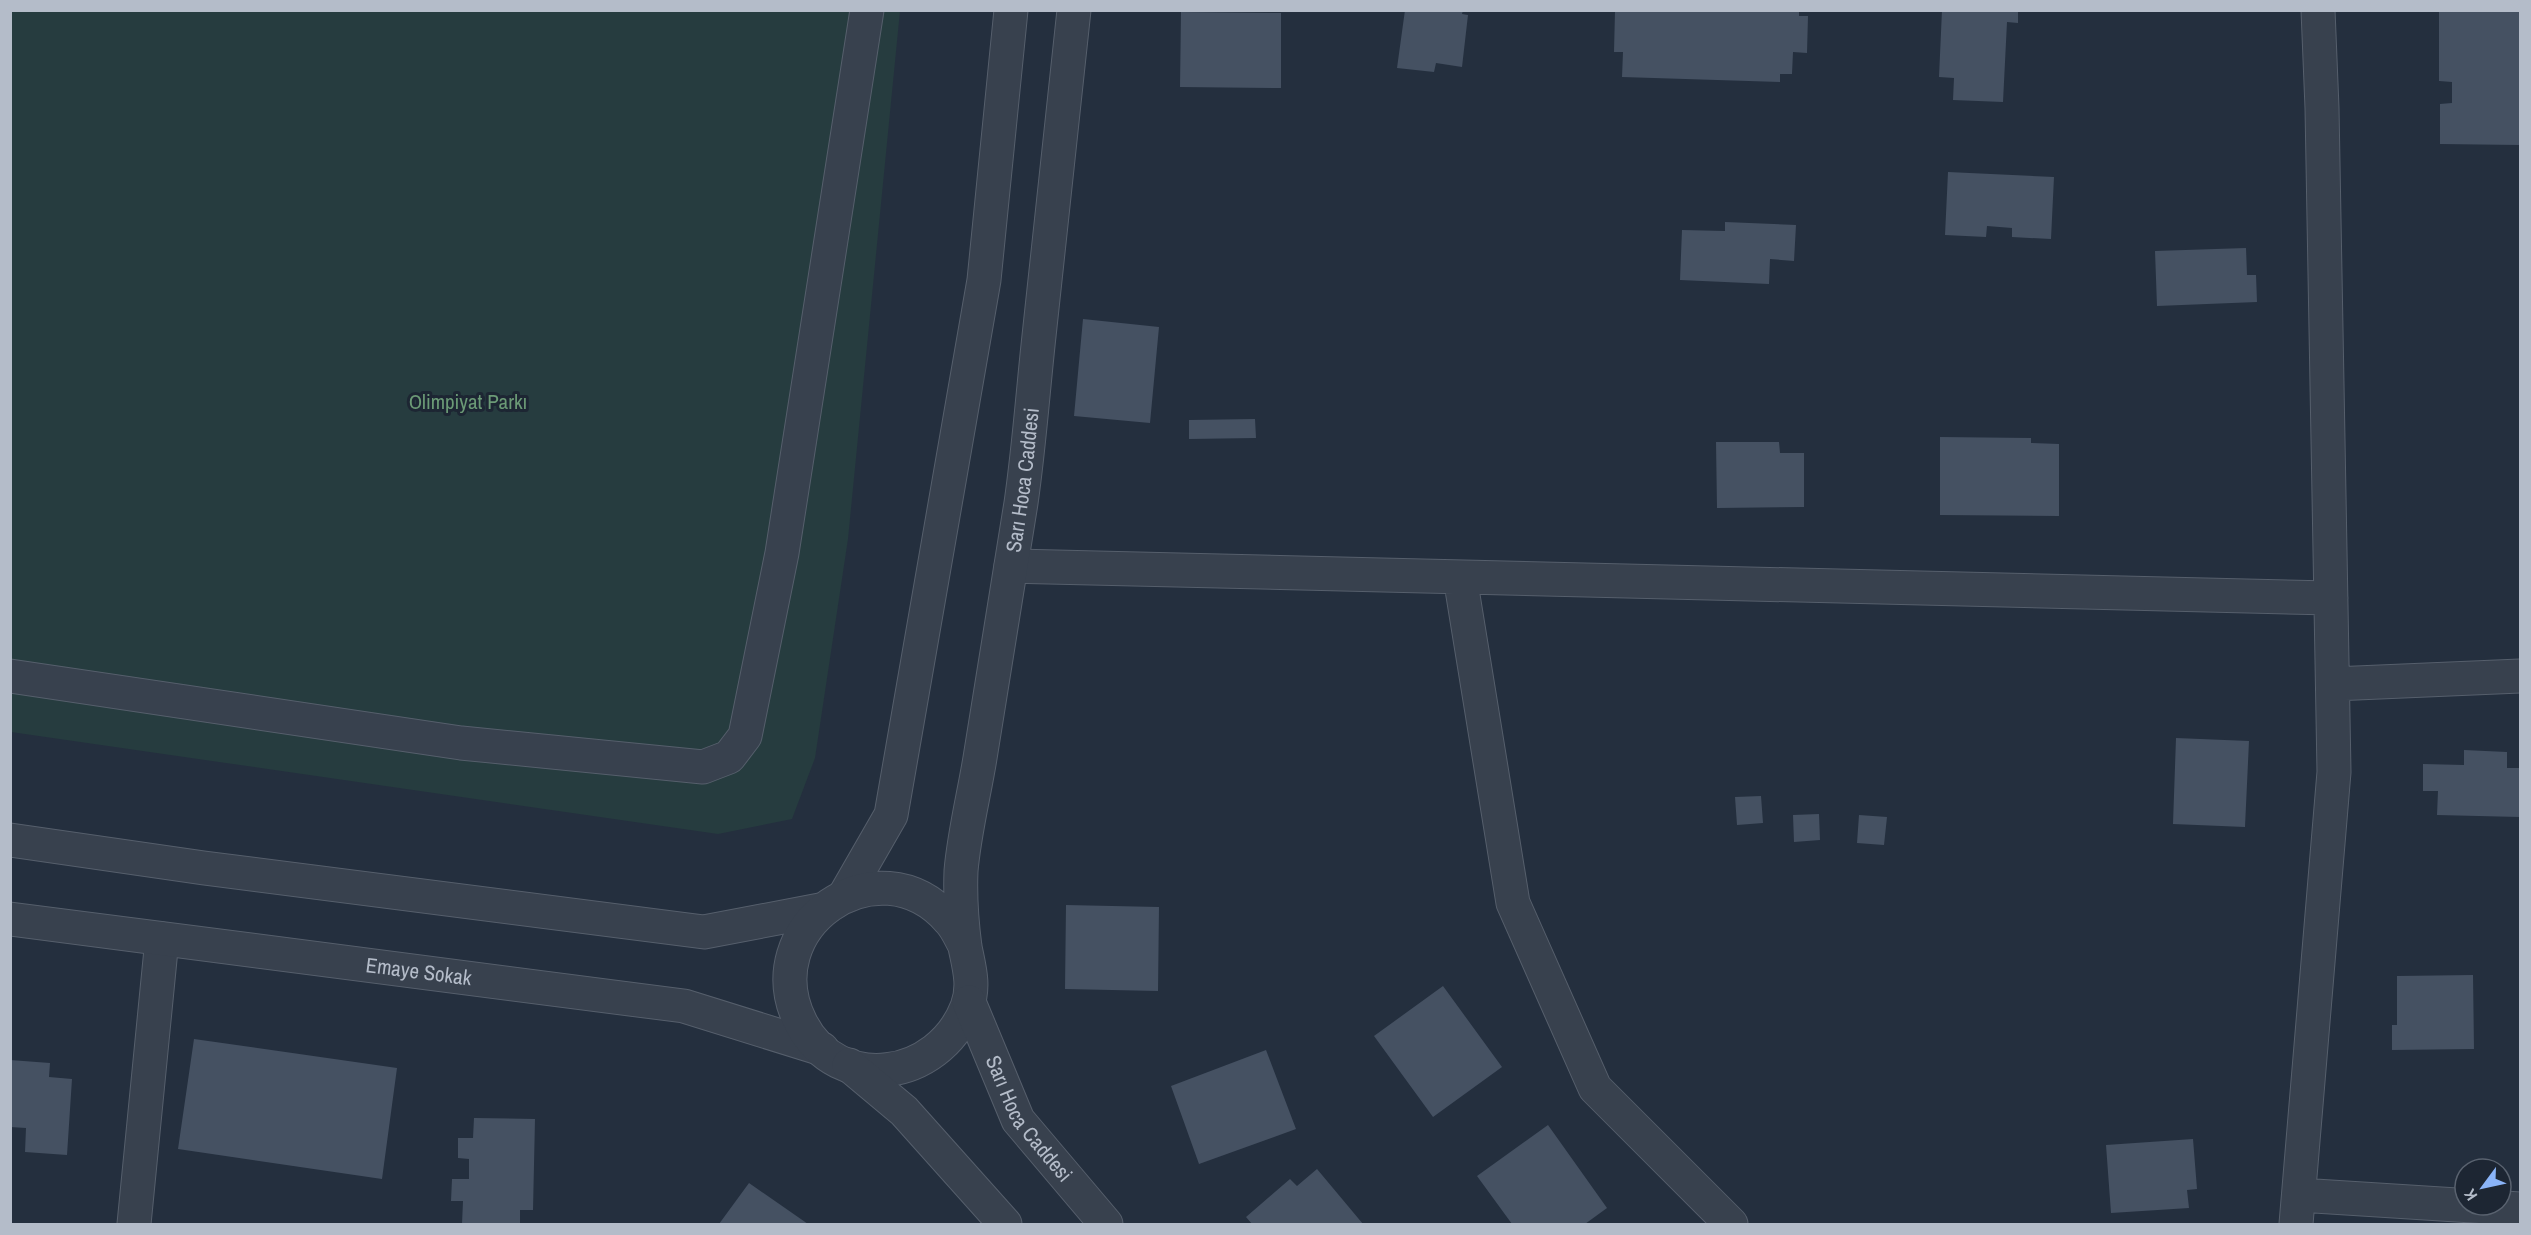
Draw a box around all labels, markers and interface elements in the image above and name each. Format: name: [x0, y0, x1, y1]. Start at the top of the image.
park label: Olimpiyat Parkı: [409, 387, 527, 416]
street label: Sarı Hoca Caddesi: [998, 406, 1046, 554]
street label: Emaye Sokak: [364, 950, 474, 992]
street label: Sarı Hoca Caddesi: [979, 1051, 1079, 1188]
north arrow: [2453, 1157, 2513, 1217]
text: K: [2458, 1185, 2482, 1205]

